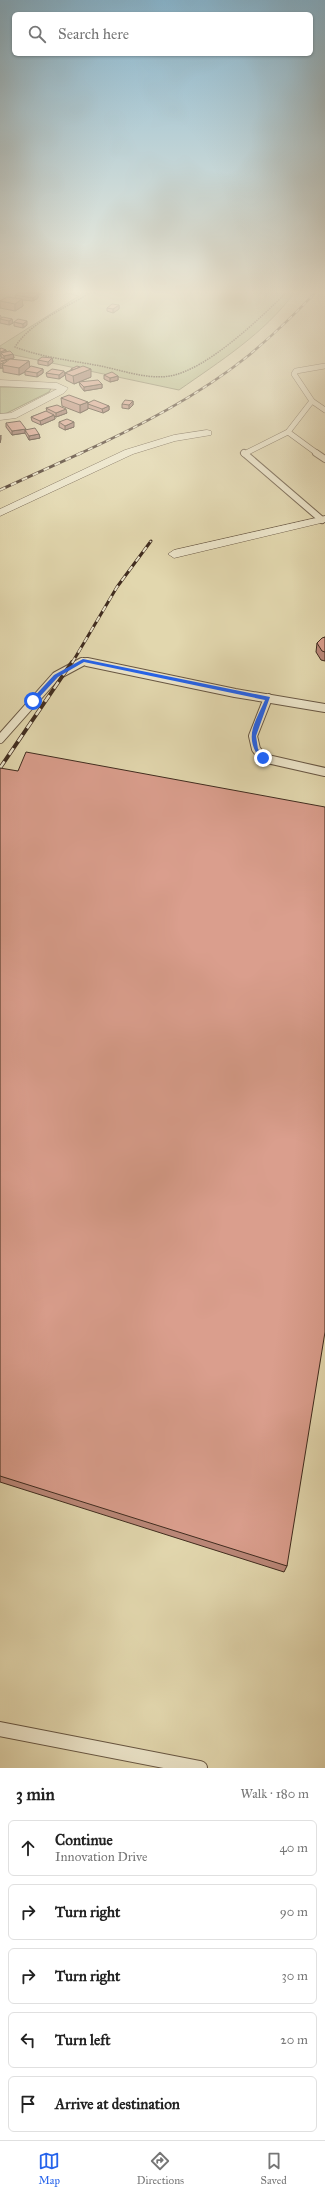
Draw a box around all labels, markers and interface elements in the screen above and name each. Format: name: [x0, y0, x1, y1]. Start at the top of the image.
search box: [12, 12, 313, 56]
icon: search: [26, 23, 48, 45]
text: Search here: [58, 25, 129, 43]
route start: [24, 692, 42, 710]
route end: [254, 749, 272, 767]
text: 3 min: [16, 1784, 55, 1805]
text: Walk · 180 m: [240, 1786, 309, 1802]
text: Continue: [55, 1831, 113, 1849]
icon: ahead: [17, 1837, 39, 1859]
text: 40 m: [279, 1840, 308, 1856]
text: Innovation Drive: [55, 1849, 148, 1865]
icon: right: [17, 1901, 39, 1923]
text: Turn right: [55, 1903, 120, 1921]
text: 90 m: [280, 1904, 308, 1920]
icon: right: [17, 1965, 39, 1987]
text: Turn right: [55, 1967, 120, 1985]
text: 30 m: [282, 1968, 308, 1984]
icon: left: [17, 2029, 39, 2051]
text: Turn left: [55, 2031, 111, 2049]
text: 20 m: [280, 2032, 308, 2048]
icon: arrive: [17, 2093, 39, 2115]
text: Arrive at destination: [55, 2095, 180, 2113]
tab: Map: [38, 2150, 60, 2187]
tab: Directions: [137, 2150, 184, 2187]
tab: Saved: [261, 2150, 287, 2187]

